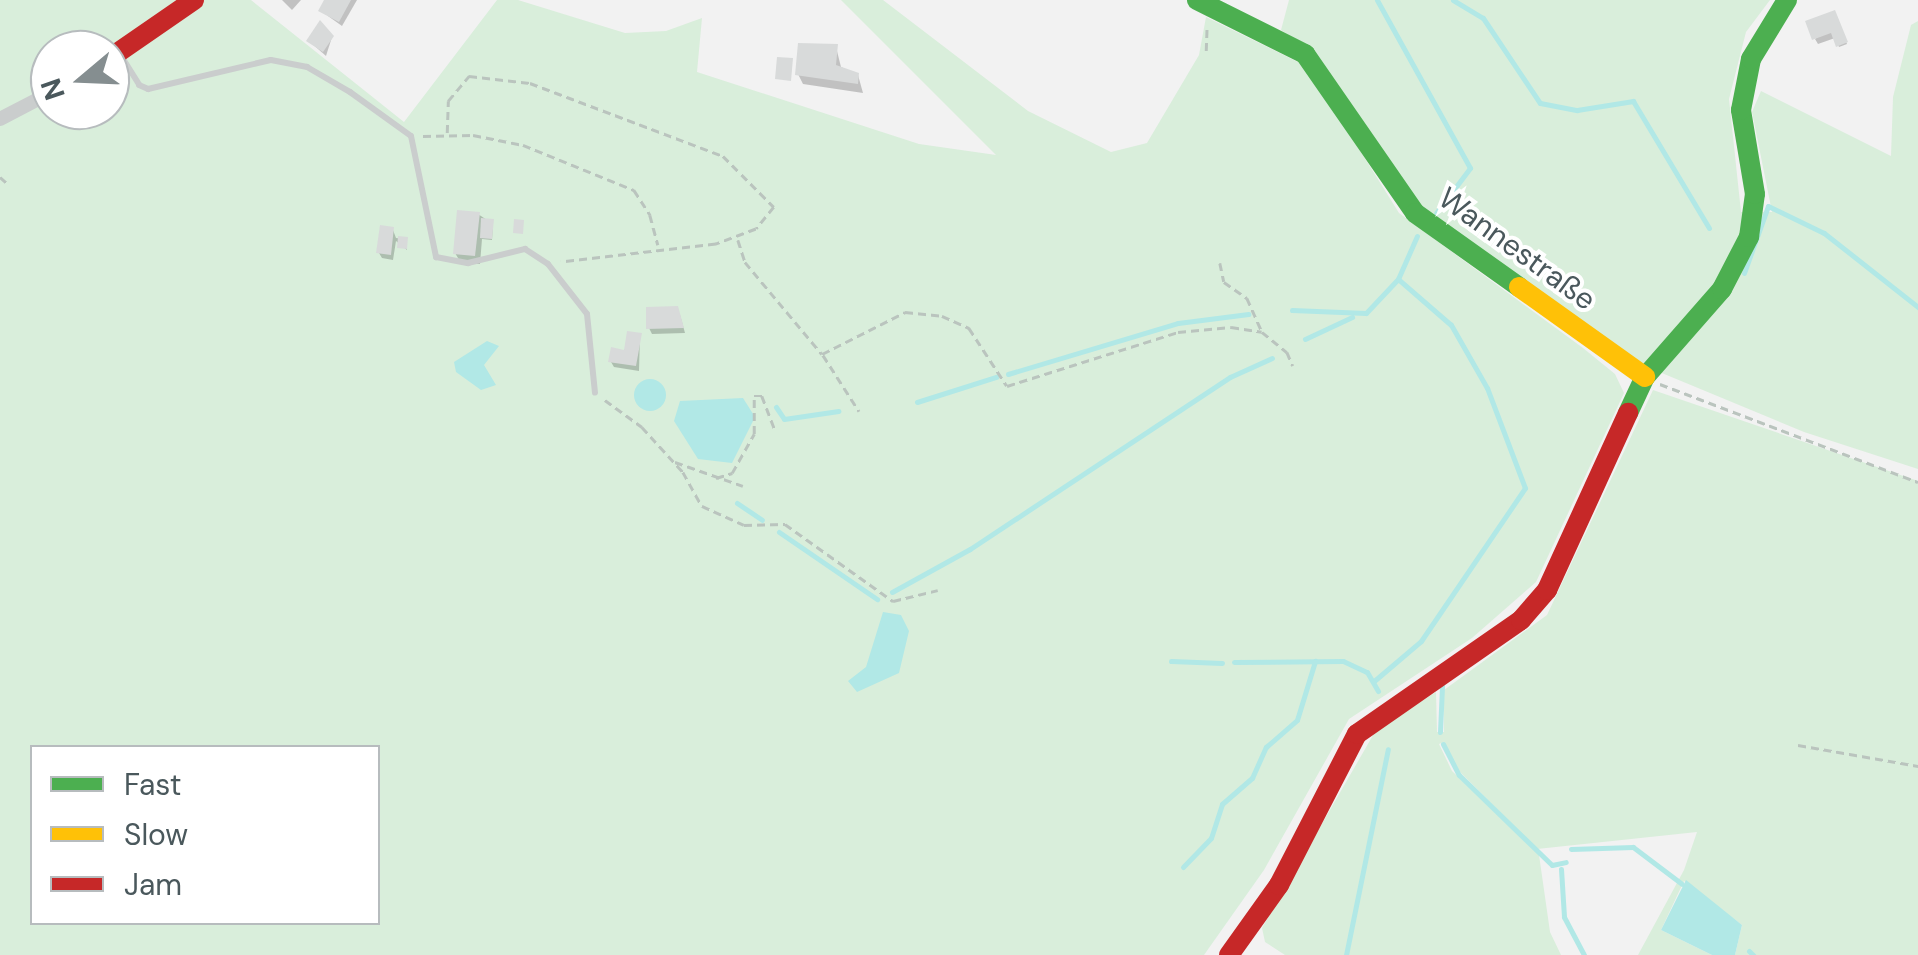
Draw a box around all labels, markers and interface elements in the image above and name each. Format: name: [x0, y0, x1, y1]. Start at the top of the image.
north arrow: [30, 30, 130, 130]
text: N: [32, 74, 74, 105]
street label: Wannestraße: [1431, 180, 1603, 318]
legend: [30, 745, 380, 925]
text: Fast: [124, 765, 182, 804]
text: Slow: [124, 815, 188, 854]
text: Jam: [124, 865, 182, 904]

